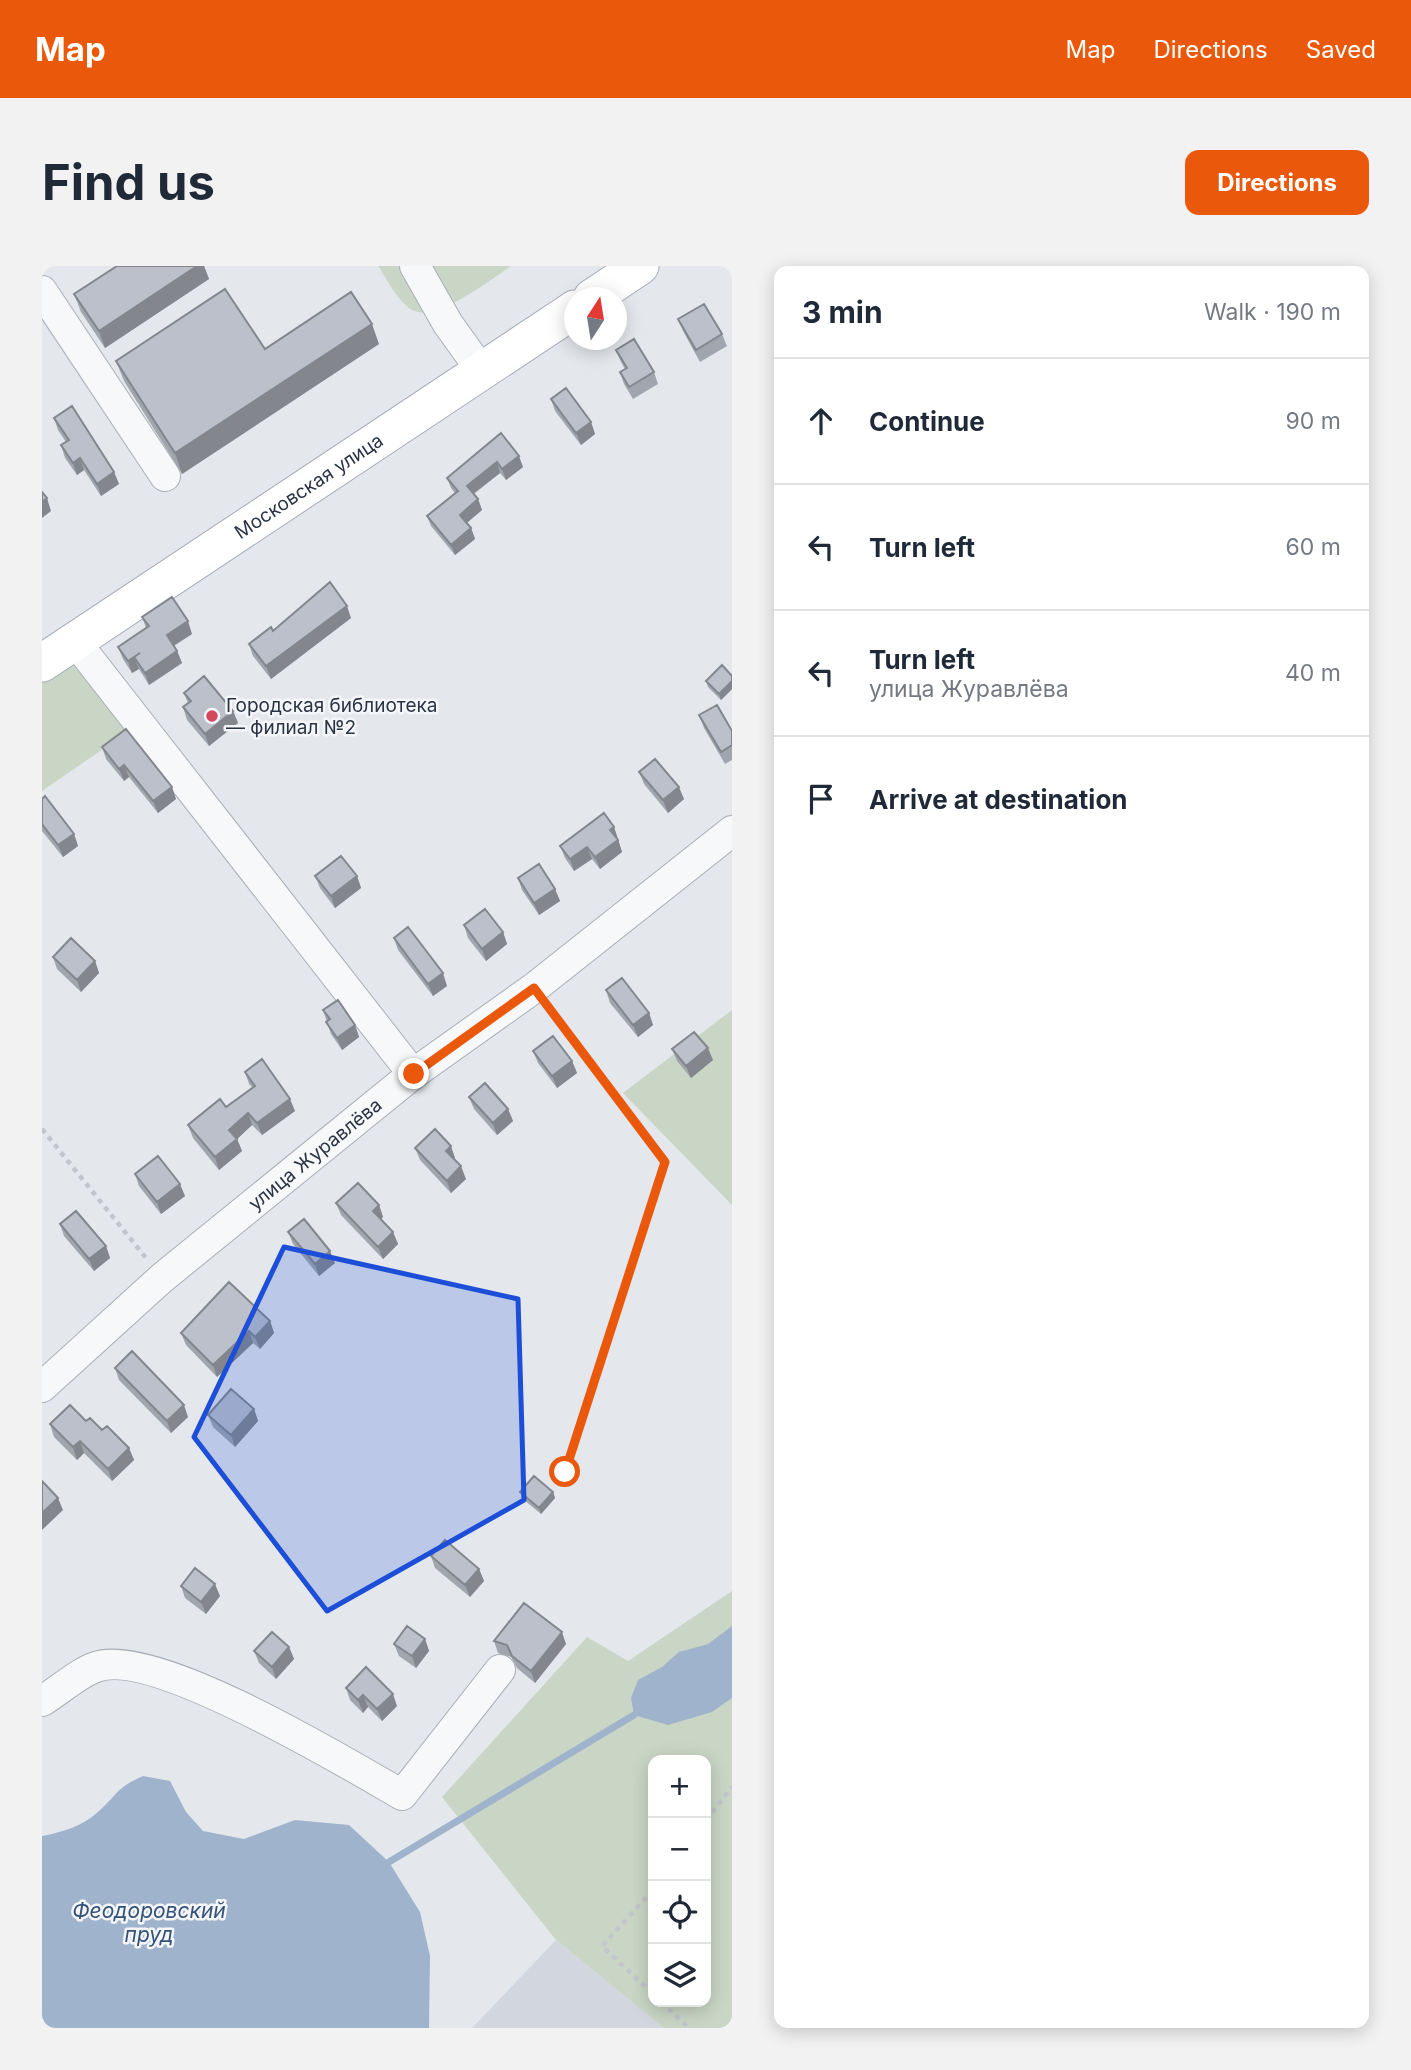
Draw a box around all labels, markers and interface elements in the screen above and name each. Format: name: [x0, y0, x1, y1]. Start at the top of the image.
text: Map: [35, 29, 106, 69]
text: Map: [1066, 35, 1115, 64]
text: Directions: [1153, 35, 1268, 64]
text: Saved: [1306, 35, 1376, 64]
button: Directions: [1185, 150, 1369, 215]
text: Find us: [42, 153, 215, 212]
north arrow: [564, 287, 627, 350]
text: 3 min: [802, 294, 883, 330]
text: Walk · 190 m: [1204, 298, 1341, 326]
icon: ahead: [802, 402, 840, 440]
text: Continue: [869, 406, 985, 437]
text: 90 m: [1286, 407, 1341, 435]
street label: Московская улица: [230, 428, 387, 543]
icon: left: [802, 528, 840, 566]
text: Turn left: [869, 532, 975, 563]
text: 60 m: [1286, 533, 1341, 561]
text: Turn left: [869, 644, 975, 675]
icon: left: [802, 654, 840, 692]
text: 40 m: [1285, 659, 1341, 687]
text: улица Журавлёва: [869, 675, 1069, 703]
place label: Городская библиотека — филиал №2: [226, 694, 437, 739]
marker: Городская библиотека — филиал №2: [204, 708, 220, 724]
icon: arrive: [802, 780, 840, 818]
text: Arrive at destination: [869, 784, 1128, 815]
route end: [398, 1058, 429, 1089]
street label: улица Журавлёва: [244, 1093, 386, 1215]
route start: [549, 1456, 580, 1487]
map controls: [648, 1755, 711, 2007]
button: +: [648, 1755, 711, 1818]
button: −: [648, 1818, 711, 1881]
button: locate: [648, 1881, 711, 1944]
water label: Феодоровский пруд: [72, 1898, 226, 1947]
button: layers: [648, 1944, 711, 2007]

